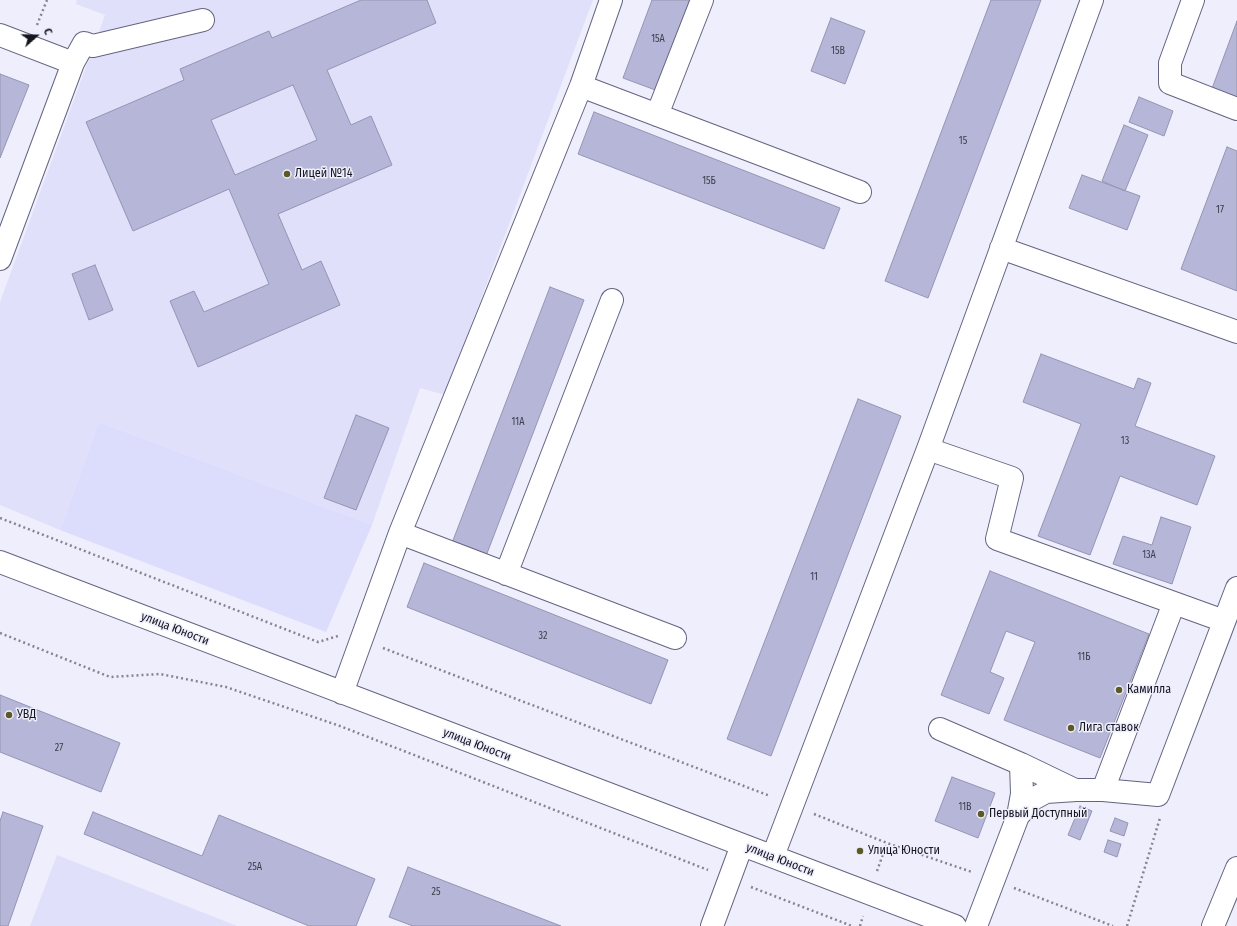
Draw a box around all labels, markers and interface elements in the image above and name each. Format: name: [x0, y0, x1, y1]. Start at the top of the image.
north arrow: [16, 16, 56, 56]
text: С: [41, 27, 55, 37]
house number: 15А: [651, 33, 665, 45]
house number: 15В: [831, 45, 845, 57]
house number: 15: [959, 135, 967, 147]
place label: Лицей №14: [295, 167, 352, 181]
marker: Лицей №14: [282, 169, 292, 179]
house number: 15Б: [702, 175, 716, 187]
house number: 17: [1216, 204, 1224, 216]
house number: 11А: [512, 416, 524, 428]
house number: 13: [1121, 435, 1129, 447]
house number: 13А: [1142, 549, 1156, 561]
house number: 11: [810, 571, 818, 583]
street label: улица Юности: [139, 609, 211, 649]
house number: 32: [539, 630, 547, 642]
house number: 11Б: [1078, 651, 1090, 663]
place label: Камилла: [1127, 683, 1171, 697]
marker: Камилла: [1114, 685, 1124, 695]
place label: УВД: [17, 708, 36, 722]
marker: УВД: [4, 710, 14, 720]
place label: Лига ставок: [1079, 721, 1139, 735]
marker: Лига ставок: [1066, 723, 1076, 733]
street label: улица Юности: [441, 725, 513, 765]
house number: 27: [55, 742, 63, 754]
house number: 11В: [958, 801, 972, 813]
place label: Первый Доступный: [989, 807, 1087, 821]
marker: Первый Доступный: [976, 809, 986, 819]
street label: улица Юности: [744, 840, 816, 880]
place label: Улица Юности: [868, 844, 940, 858]
marker: Улица Юности: [855, 846, 865, 856]
house number: 25А: [248, 861, 262, 873]
house number: 25: [432, 886, 440, 898]

